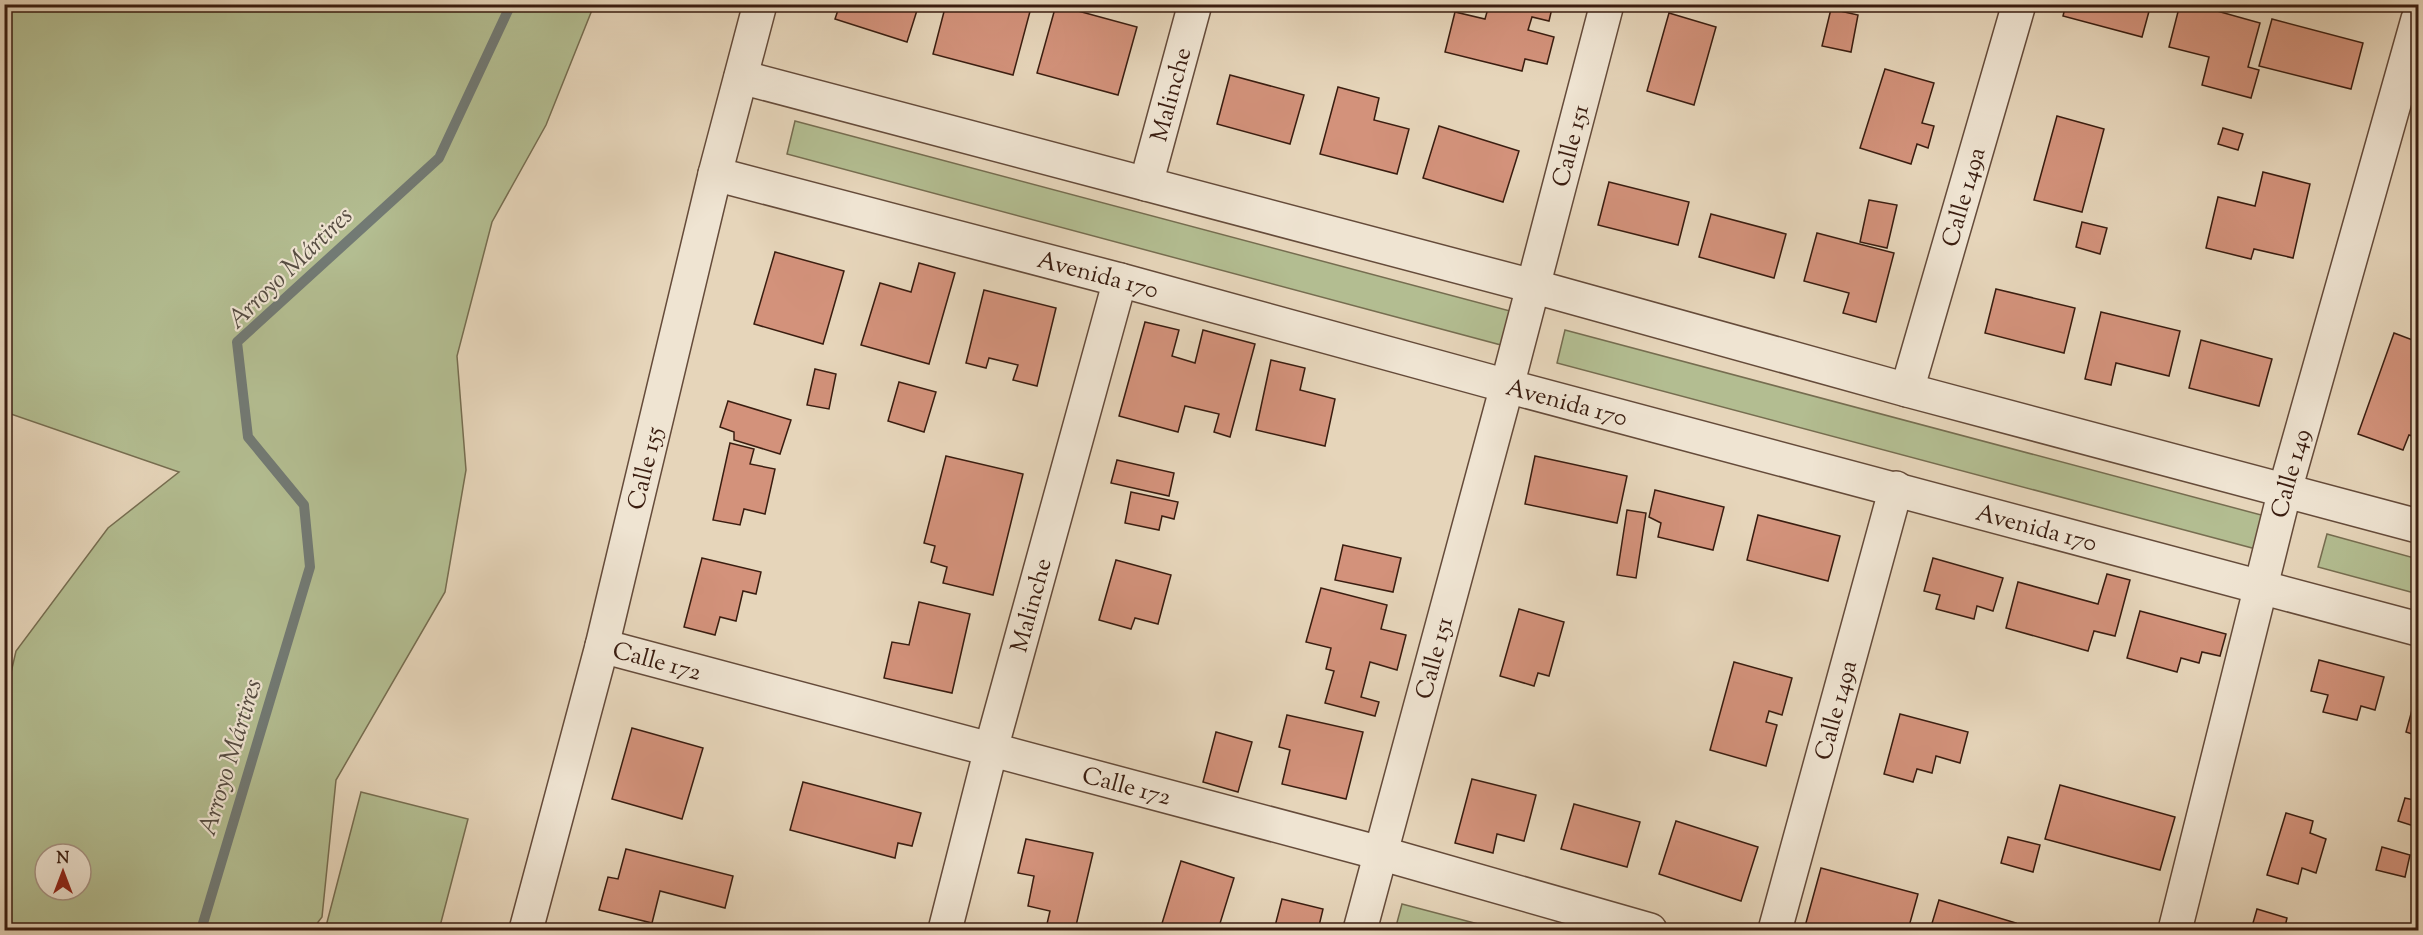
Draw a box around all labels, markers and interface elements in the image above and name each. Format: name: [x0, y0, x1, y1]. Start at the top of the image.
street label: Malinche: [1143, 44, 1201, 146]
street label: Calle 151: [1545, 101, 1599, 191]
street label: Calle 149a: [1934, 144, 1996, 251]
water label: Arroyo Mártires: [219, 199, 362, 339]
street label: Avenida 170: [1033, 244, 1162, 309]
street label: Avenida 170: [1502, 371, 1631, 436]
street label: Calle 155: [620, 423, 673, 513]
street label: Calle 149: [2264, 425, 2320, 522]
street label: Avenida 170: [1972, 497, 2101, 562]
street label: Malinche: [1003, 555, 1062, 657]
street label: Calle 151: [1408, 613, 1463, 703]
street label: Calle 172: [608, 634, 705, 691]
street label: Calle 149a: [1807, 657, 1867, 764]
water label: Arroyo Mártires: [190, 675, 273, 841]
street label: Calle 172: [1078, 759, 1174, 816]
north arrow: [33, 842, 93, 902]
text: N: [57, 848, 70, 871]

